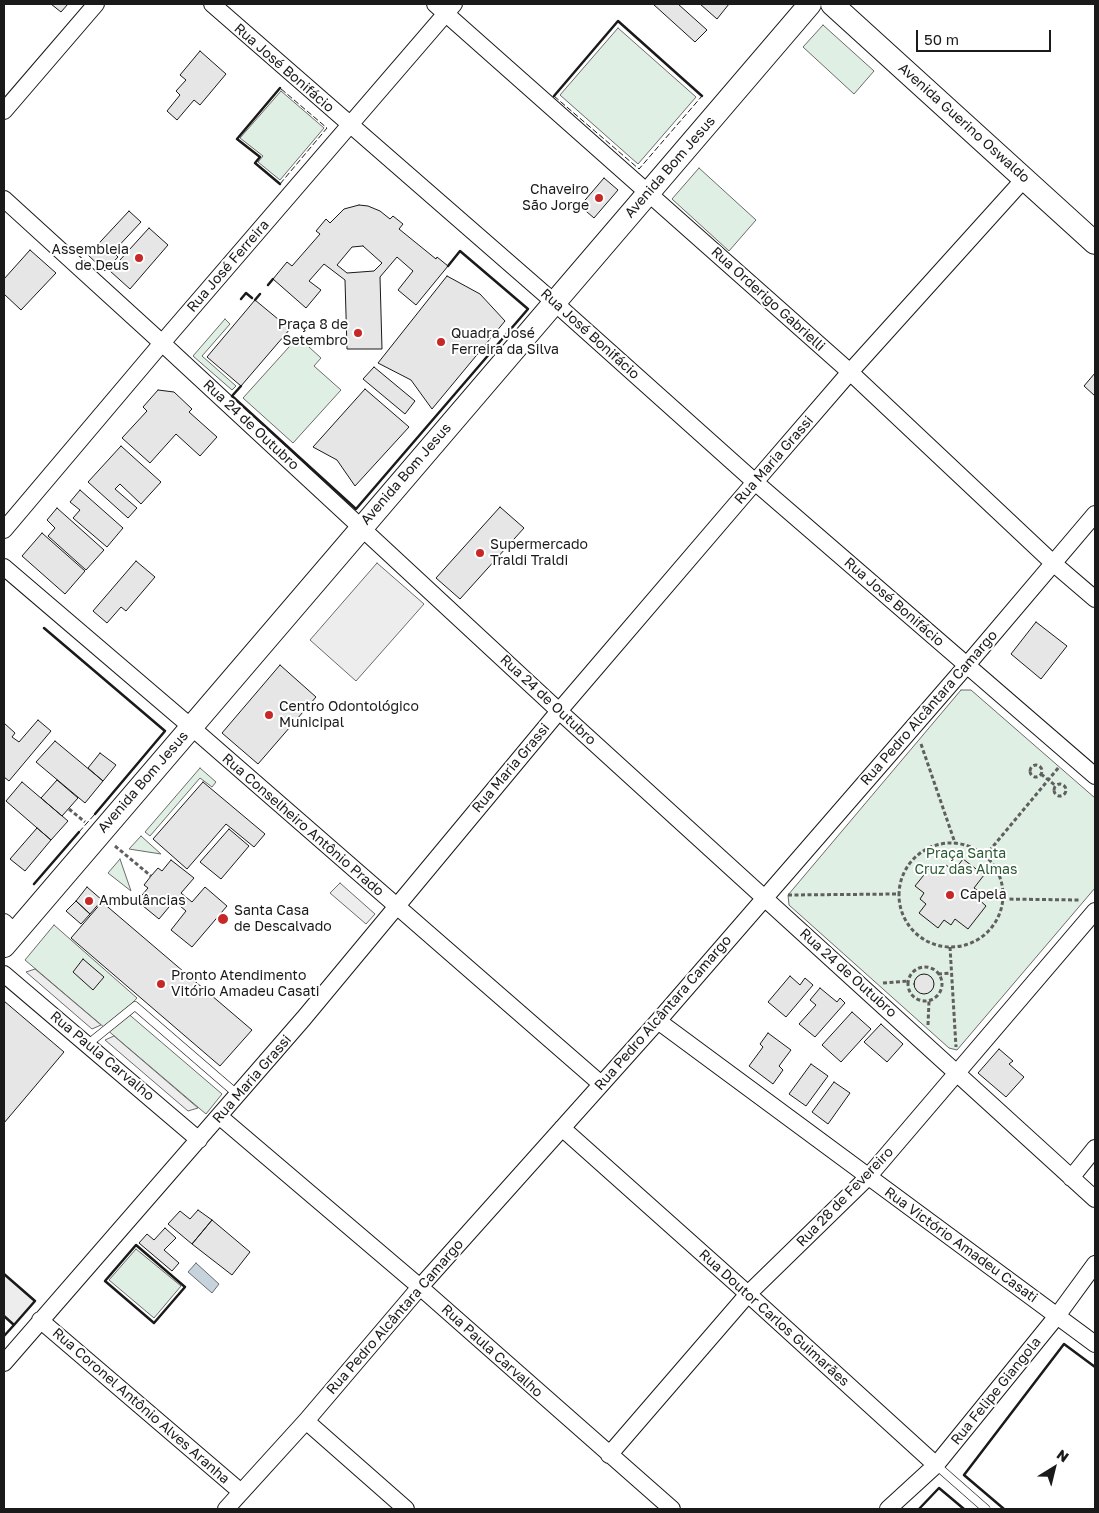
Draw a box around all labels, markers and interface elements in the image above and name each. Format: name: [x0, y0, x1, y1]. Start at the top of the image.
street label: Rua José Bonifácio: [231, 20, 337, 116]
scale bar: [919, 20, 1054, 52]
text: 50 m: [924, 30, 959, 48]
street label: Avenida Guerino Oswaldo: [895, 60, 1033, 186]
street label: Avenida Bom Jesus: [621, 113, 719, 221]
place label: Chaveiro São Jorge: [522, 182, 589, 214]
marker: Chaveiro São Jorge: [593, 192, 605, 204]
street label: Rua José Ferreira: [183, 217, 273, 315]
place label: Assembleia de Deus: [52, 242, 129, 274]
street label: Rua Orderigo Gabrielli: [708, 243, 828, 355]
marker: Assembleia de Deus: [133, 252, 145, 264]
street label: Rua José Bonifácio: [537, 285, 643, 383]
place label: Praça 8 de Setembro: [278, 317, 348, 350]
place label: Quadra José Ferreira da Silva: [451, 326, 559, 358]
marker: Praça 8 de Setembro: [352, 327, 364, 339]
marker: Quadra José Ferreira da Silva: [435, 336, 447, 348]
street label: Rua 24 de Outubro: [200, 376, 302, 474]
street label: Rua Maria Grassi: [731, 412, 817, 508]
street label: Avenida Bom Jesus: [357, 420, 455, 528]
place label: Supermercado Traldi Traldi: [490, 537, 588, 570]
marker: Supermercado Traldi Traldi: [474, 547, 486, 559]
street label: Rua José Bonifácio: [841, 554, 947, 650]
street label: Rua Pedro Alcântara Camargo: [857, 627, 1001, 789]
street label: Rua 24 de Outubro: [497, 651, 599, 749]
place label: Centro Odontológico Municipal: [279, 699, 419, 732]
marker: Centro Odontológico Municipal: [263, 709, 275, 721]
street label: Rua Maria Grassi: [469, 720, 553, 816]
street label: Avenida Bom Jesus: [94, 728, 192, 836]
street label: Rua Conselheiro Antônio Prado: [219, 750, 387, 900]
park label: Praça Santa Cruz das Almas: [915, 846, 1017, 879]
place label: Capela: [960, 887, 1007, 903]
marker: Capela: [944, 889, 956, 901]
place label: Ambulâncias: [99, 893, 186, 909]
marker: Ambulâncias: [83, 895, 95, 907]
place label: Santa Casa de Descalvado: [234, 903, 332, 936]
marker: Santa Casa de Descalvado: [216, 912, 230, 926]
street label: Rua 24 de Outubro: [796, 925, 900, 1021]
street label: Rua Pedro Alcântara Camargo: [591, 932, 735, 1094]
place label: Pronto Atendimento Vitório Amadeu Casati: [171, 968, 320, 1000]
marker: Pronto Atendimento Vitório Amadeu Casati: [155, 978, 167, 990]
street label: Rua Paula Carvalho: [47, 1008, 157, 1104]
street label: Rua Maria Grassi: [209, 1031, 295, 1127]
street label: Rua 28 de Fevereiro: [793, 1144, 897, 1250]
street label: Rua Victório Amadeu Casati: [881, 1184, 1041, 1306]
street label: Rua Pedro Alcântara Camargo: [323, 1236, 467, 1398]
street label: Rua Doutor Carlos Guimarães: [695, 1246, 853, 1390]
street label: Rua Paula Carvalho: [438, 1301, 546, 1401]
street label: Rua Coronel Antônio Alves Aranha: [49, 1324, 233, 1488]
street label: Rua Felipe Giangola: [947, 1334, 1045, 1448]
north arrow: [1029, 1443, 1079, 1493]
text: N: [1054, 1445, 1072, 1465]

